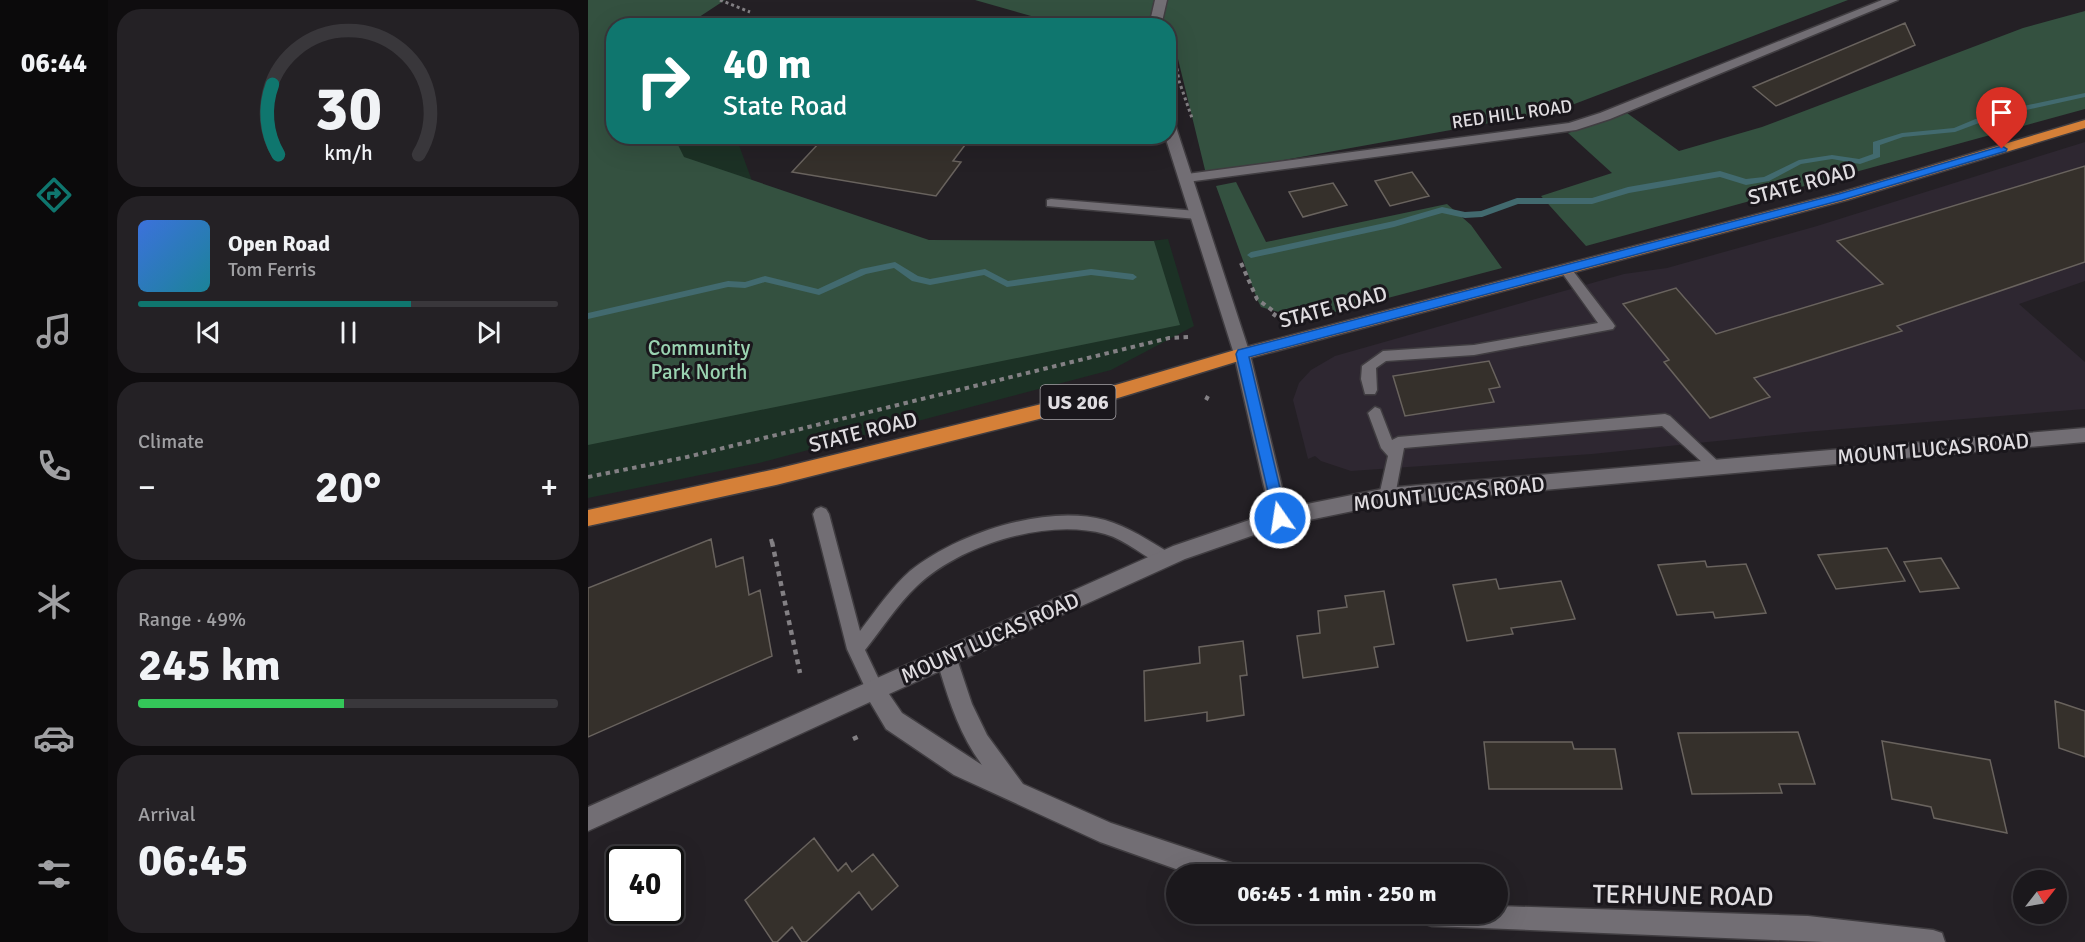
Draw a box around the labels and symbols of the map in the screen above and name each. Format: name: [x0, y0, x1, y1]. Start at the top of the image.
pin: [1976, 87, 2027, 149]
street label: RED HILL ROAD: [1450, 95, 1574, 133]
street label: STATE ROAD: [1745, 157, 1859, 211]
street label: STATE ROAD: [1276, 280, 1390, 334]
park label: Community Park North: [648, 335, 751, 385]
road number: US 206: [1040, 385, 1116, 419]
street label: STATE ROAD: [806, 406, 920, 458]
street label: MOUNT LUCAS ROAD: [1836, 428, 2030, 470]
street label: MOUNT LUCAS ROAD: [1352, 471, 1546, 517]
position arrow: [1248, 486, 1312, 550]
street label: MOUNT LUCAS ROAD: [897, 587, 1083, 689]
speed limit sign: 40: [606, 846, 684, 924]
north arrow: [2013, 870, 2067, 924]
street label: TERHUNE ROAD: [1592, 878, 1774, 914]

